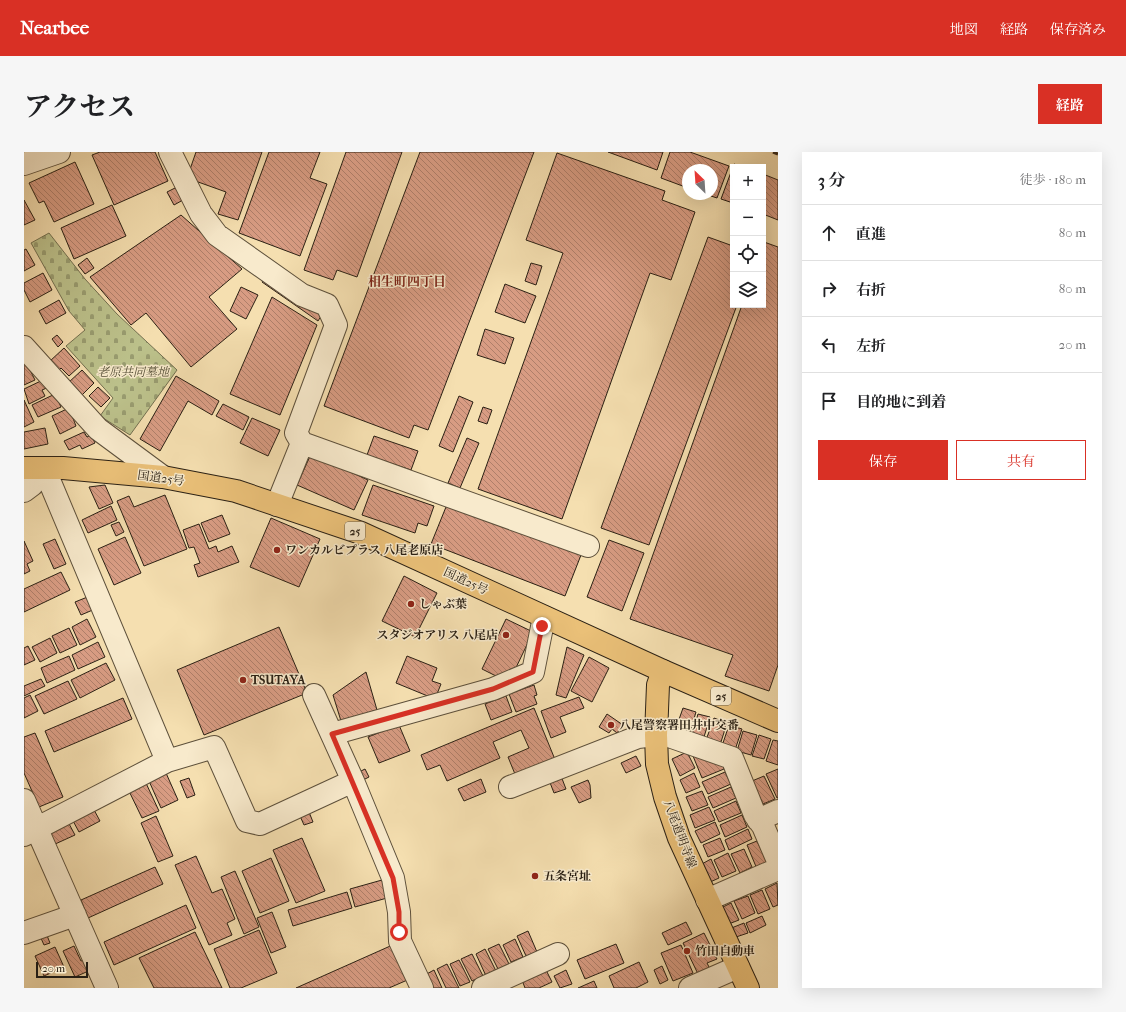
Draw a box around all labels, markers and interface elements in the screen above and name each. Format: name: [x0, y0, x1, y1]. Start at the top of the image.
text: Nearbee: [20, 17, 89, 39]
text: 地図: [950, 21, 978, 38]
text: 経路: [1000, 21, 1028, 38]
text: 保存済み: [1050, 21, 1106, 38]
button: 経路: [1038, 84, 1102, 124]
text: アクセス: [24, 90, 135, 123]
north arrow: [682, 164, 718, 200]
map controls: [730, 164, 766, 308]
button: +: [730, 164, 766, 200]
text: 3 分: [818, 170, 846, 190]
text: 徒歩 · 180 m: [1020, 172, 1086, 187]
button: −: [730, 200, 766, 236]
icon: ahead: [818, 222, 840, 244]
text: 直進: [856, 225, 886, 243]
text: 80 m: [1059, 225, 1086, 240]
button: locate: [730, 236, 766, 272]
button: layers: [730, 272, 766, 308]
district label: 相生町四丁目: [368, 274, 446, 289]
icon: right: [818, 278, 840, 300]
text: 右折: [856, 281, 886, 299]
text: 80 m: [1059, 281, 1086, 296]
icon: left: [818, 334, 840, 356]
text: 左折: [856, 337, 886, 355]
text: 20 m: [1059, 337, 1086, 352]
park label: 老原共同墓地: [97, 365, 171, 379]
icon: arrive: [818, 390, 840, 412]
text: 目的地に到着: [856, 393, 946, 411]
button: 保存: [818, 440, 948, 480]
button: 共有: [956, 440, 1086, 480]
street label: 国道25号: [137, 468, 185, 488]
road number: 25: [345, 522, 365, 540]
place label: ワンカルビプラス 八尾老原店: [285, 543, 443, 557]
marker: ワンカルビプラス 八尾老原店: [272, 545, 282, 555]
street label: 国道25号: [442, 565, 490, 597]
place label: しゃぶ葉: [419, 597, 467, 611]
marker: しゃぶ葉: [406, 599, 416, 609]
route end: [533, 617, 551, 635]
place label: スタジオアリス 八尾店: [377, 628, 498, 642]
marker: スタジオアリス 八尾店: [501, 630, 511, 640]
place label: TSUTAYA: [250, 673, 307, 687]
marker: TSUTAYA: [238, 675, 248, 685]
road number: 25: [711, 687, 731, 705]
place label: 八尾警察署田井中交番: [619, 718, 739, 732]
marker: 八尾警察署田井中交番: [606, 720, 616, 730]
street label: 八尾道明寺線: [661, 798, 699, 870]
place label: 五条宮址: [543, 869, 591, 883]
marker: 五条宮址: [530, 871, 540, 881]
route start: [390, 923, 408, 941]
place label: 竹田自動車: [695, 944, 755, 958]
marker: 竹田自動車: [682, 946, 692, 956]
scale bar: [36, 960, 88, 979]
text: 20 m: [42, 962, 65, 975]

